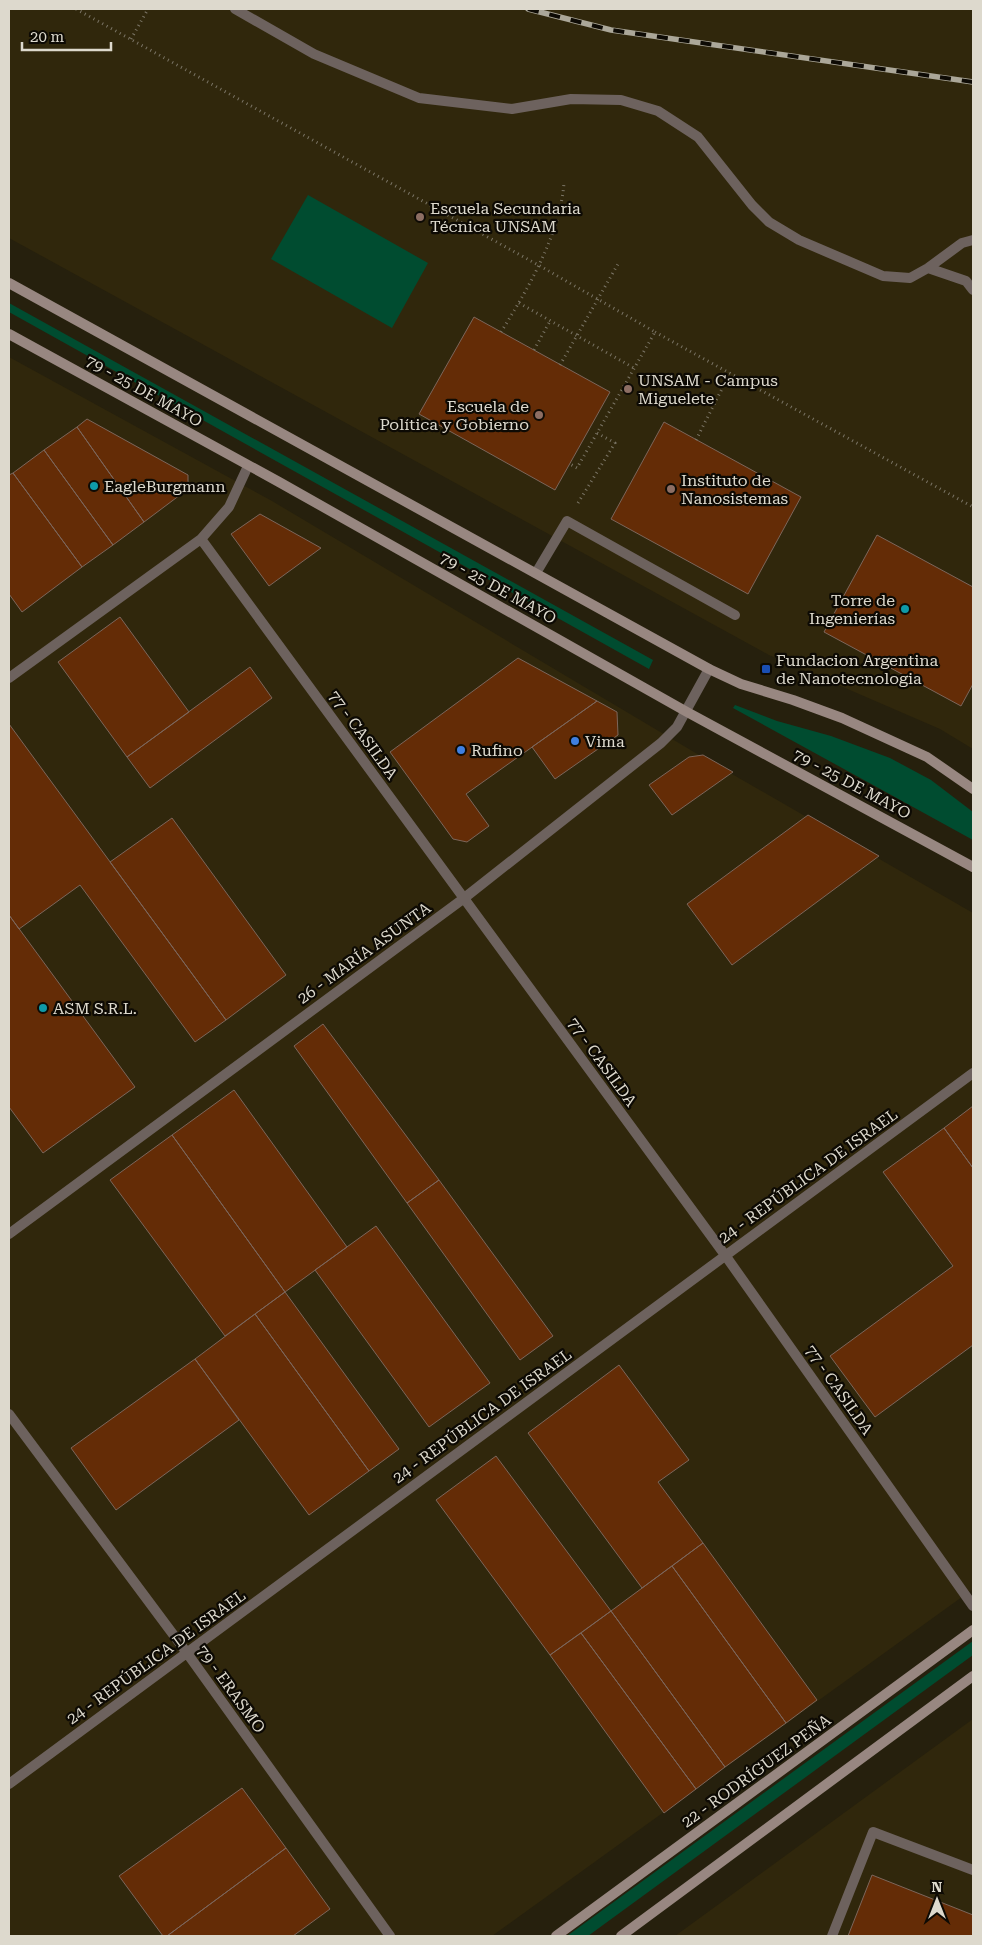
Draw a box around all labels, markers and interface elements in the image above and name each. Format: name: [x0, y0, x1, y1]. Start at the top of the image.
scale bar: [22, 20, 111, 52]
text: 20 m: [30, 28, 65, 46]
place label: Escuela Secundaria Técnica UNSAM: [430, 199, 581, 236]
marker: Escuela Secundaria Técnica UNSAM: [414, 211, 426, 223]
street label: 79 - 25 DE MAYO: [82, 351, 206, 431]
place label: UNSAM - Campus Miguelete: [638, 371, 778, 408]
marker: UNSAM - Campus Miguelete: [622, 383, 634, 395]
place label: Escuela de Política y Gobierno: [379, 397, 529, 434]
marker: Escuela de Política y Gobierno: [533, 409, 545, 421]
place label: Instituto de Nanosistemas: [681, 471, 789, 508]
place label: EagleBurgmann: [104, 477, 226, 496]
marker: EagleBurgmann: [88, 480, 100, 492]
marker: Instituto de Nanosistemas: [665, 483, 677, 495]
street label: 79 - 25 DE MAYO: [436, 548, 560, 628]
place label: Torre de Ingenierías: [809, 591, 895, 628]
marker: Torre de Ingenierías: [899, 603, 911, 615]
place label: Fundacion Argentina de Nanotecnologia: [776, 651, 939, 688]
marker: Fundacion Argentina de Nanotecnologia: [760, 663, 772, 675]
street label: 77 - CASILDA: [324, 687, 402, 784]
place label: Vima: [585, 732, 625, 751]
marker: Vima: [569, 735, 581, 747]
place label: Rufino: [471, 741, 523, 760]
marker: Rufino: [455, 744, 467, 756]
street label: 79 - 25 DE MAYO: [790, 745, 914, 823]
street label: 26 - MARÍA ASUNTA: [294, 898, 435, 1008]
place label: ASM S.R.L.: [53, 999, 137, 1018]
marker: ASM S.R.L.: [37, 1002, 49, 1014]
street label: 77 - CASILDA: [563, 1014, 641, 1111]
street label: 24 - REPÚBLICA DE ISRAEL: [715, 1105, 901, 1247]
street label: 77 - CASILDA: [801, 1341, 877, 1439]
street label: 24 - REPÚBLICA DE ISRAEL: [389, 1345, 575, 1487]
street label: 24 - REPÚBLICA DE ISRAEL: [63, 1586, 249, 1728]
street label: 79 - ERASMO: [193, 1641, 269, 1737]
street label: 22 - RODRÍGUEZ PEÑA: [678, 1710, 835, 1832]
north arrow: [912, 1875, 962, 1925]
text: N: [932, 1879, 943, 1895]

